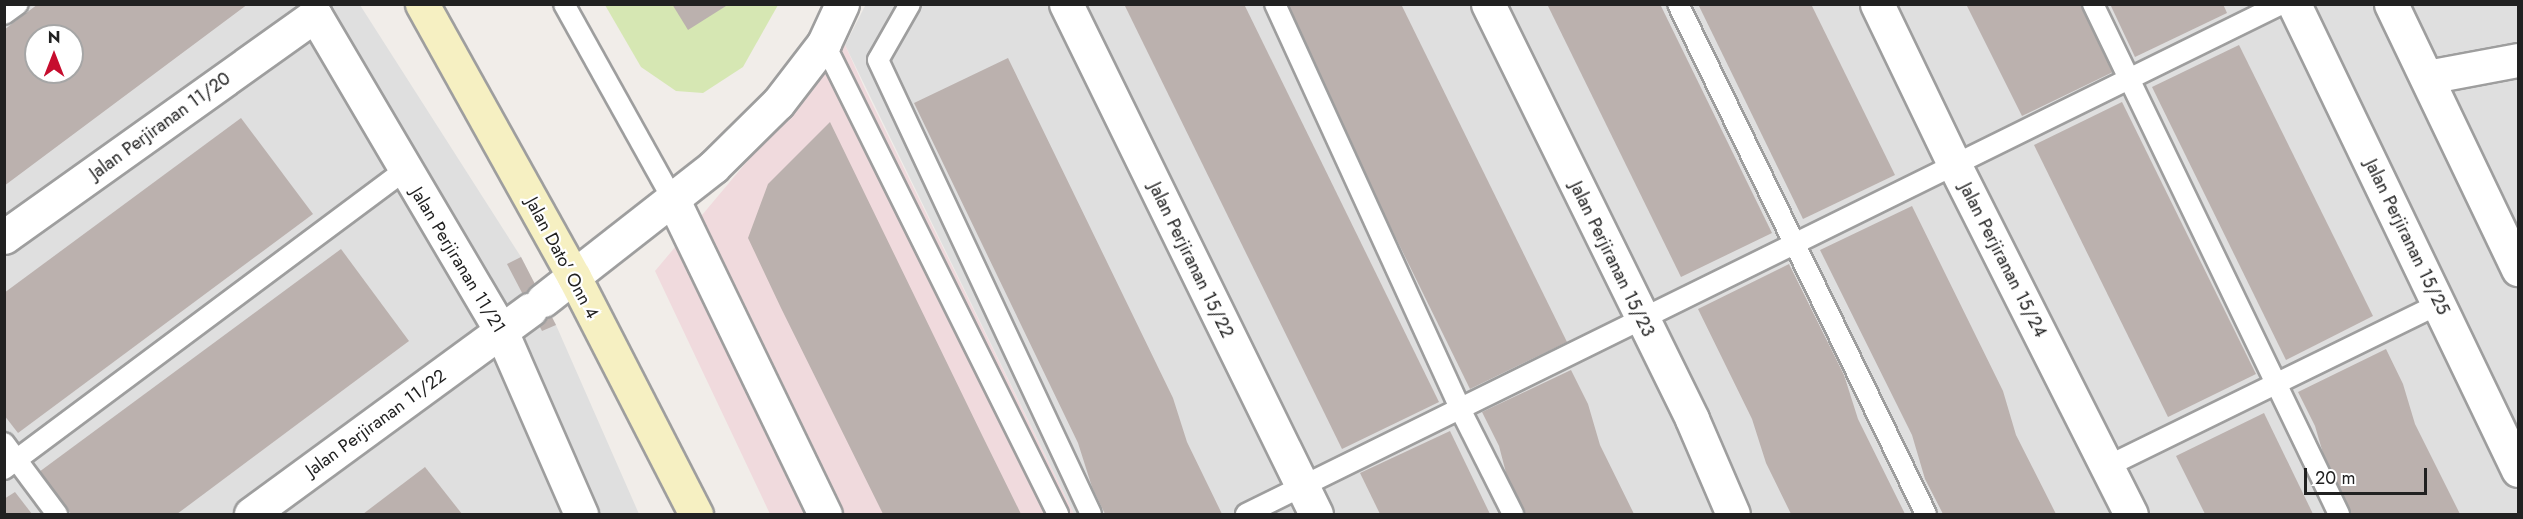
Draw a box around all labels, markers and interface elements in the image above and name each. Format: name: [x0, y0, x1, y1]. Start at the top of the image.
north arrow: [24, 24, 84, 84]
text: N: [48, 26, 60, 49]
street label: Jalan Perjiranan 11/20: [85, 68, 235, 184]
street label: Jalan Perjiranan 15/25: [2360, 156, 2454, 318]
street label: Jalan Perjiranan 15/23: [1565, 178, 1659, 340]
street label: Jalan Perjiranan 15/22: [1144, 179, 1238, 341]
street label: Jalan Perjiranan 15/24: [1955, 179, 2051, 341]
street label: Jalan Perjiranan 11/21: [406, 183, 510, 337]
street label: Jalan Dato' Onn 4: [521, 193, 603, 323]
street label: Jalan Perjiranan 11/22: [302, 365, 450, 481]
scale bar: [2307, 456, 2430, 494]
text: 20 m: [2315, 465, 2355, 491]

